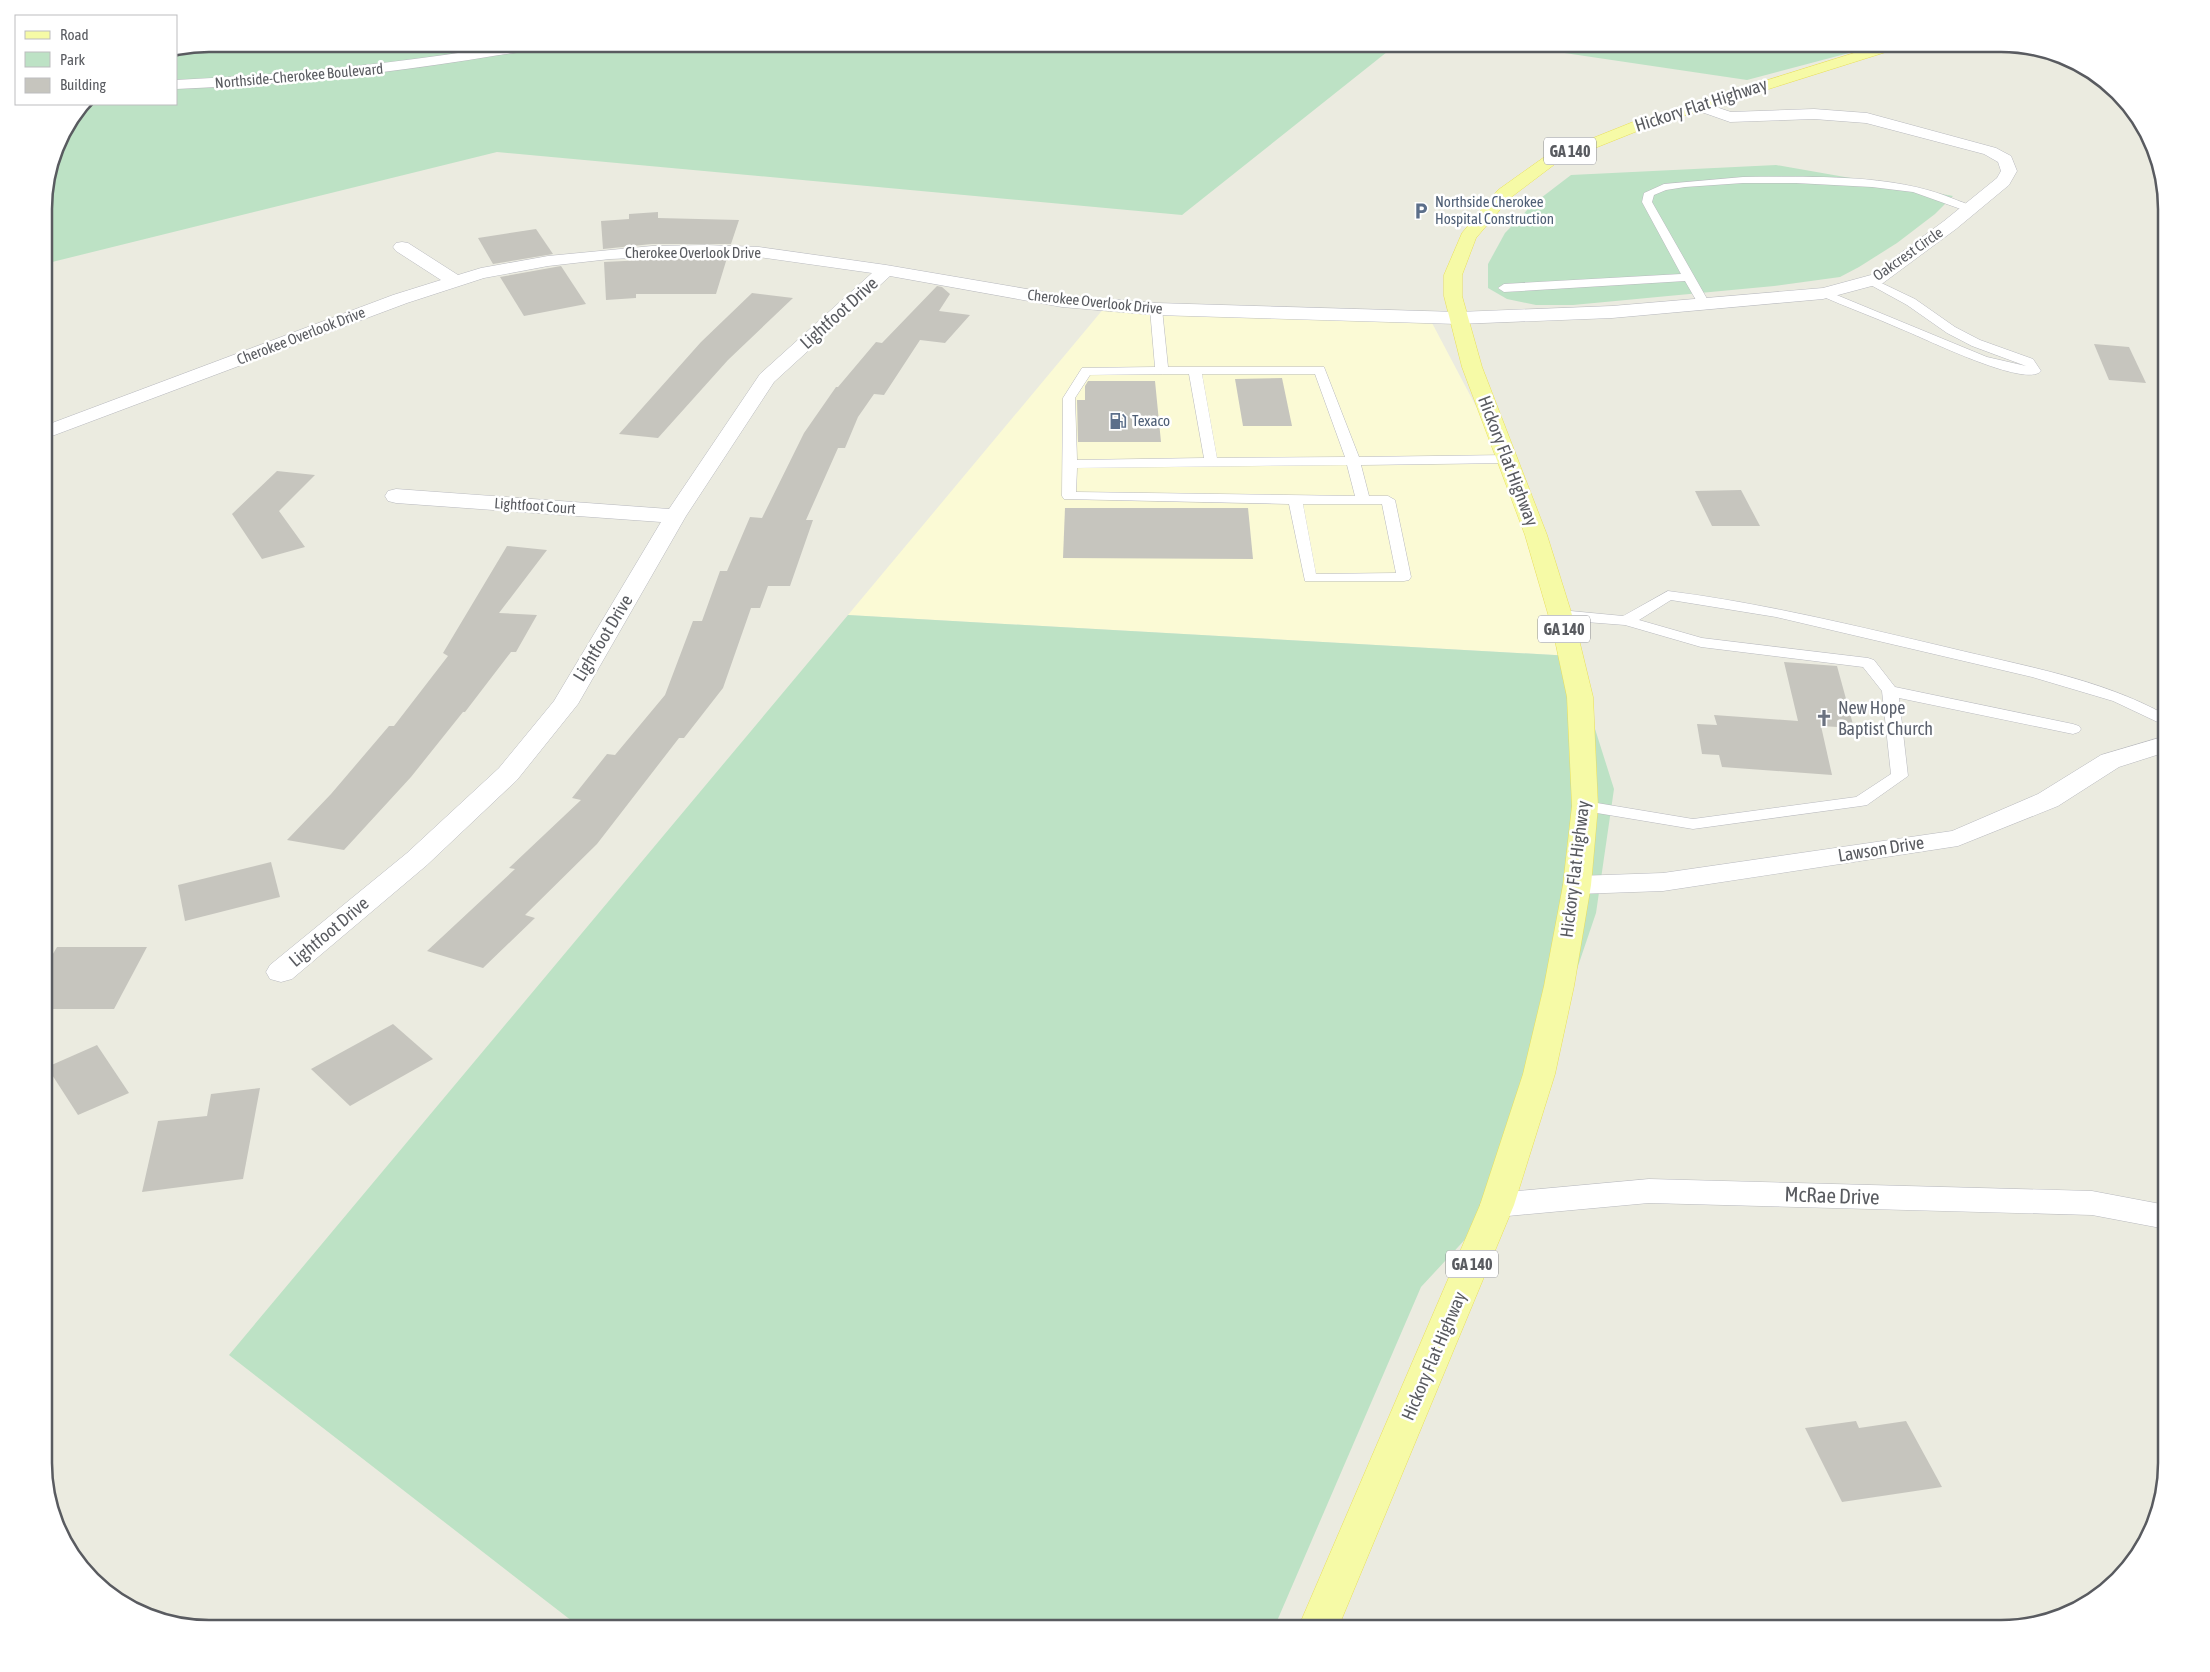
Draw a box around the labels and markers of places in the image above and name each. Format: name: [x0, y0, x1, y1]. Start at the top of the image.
place label: Northside Cherokee Hospital Construction: [1435, 193, 1554, 227]
parking icon: Northside Cherokee Hospital Construction: [1411, 201, 1431, 221]
fuel station icon: Texaco: [1108, 411, 1128, 431]
place label: Texaco: [1132, 412, 1170, 429]
place label: New Hope Baptist Church: [1838, 697, 1933, 739]
church icon: New Hope Baptist Church: [1814, 708, 1834, 728]

